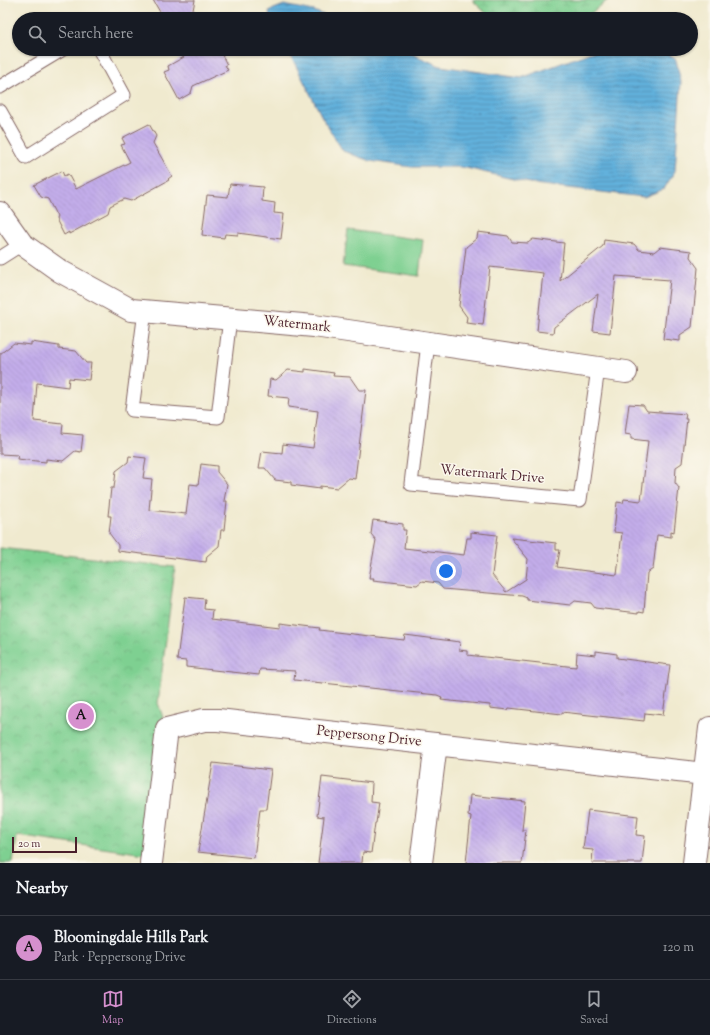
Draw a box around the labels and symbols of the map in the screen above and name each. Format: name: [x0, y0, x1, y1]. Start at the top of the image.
street label: Watermark: [262, 311, 332, 339]
street label: Watermark Drive: [439, 460, 545, 490]
your location: [436, 561, 456, 581]
pin: A: [68, 701, 94, 731]
street label: Peppersong Drive: [315, 722, 423, 752]
scale bar: [12, 835, 77, 854]

